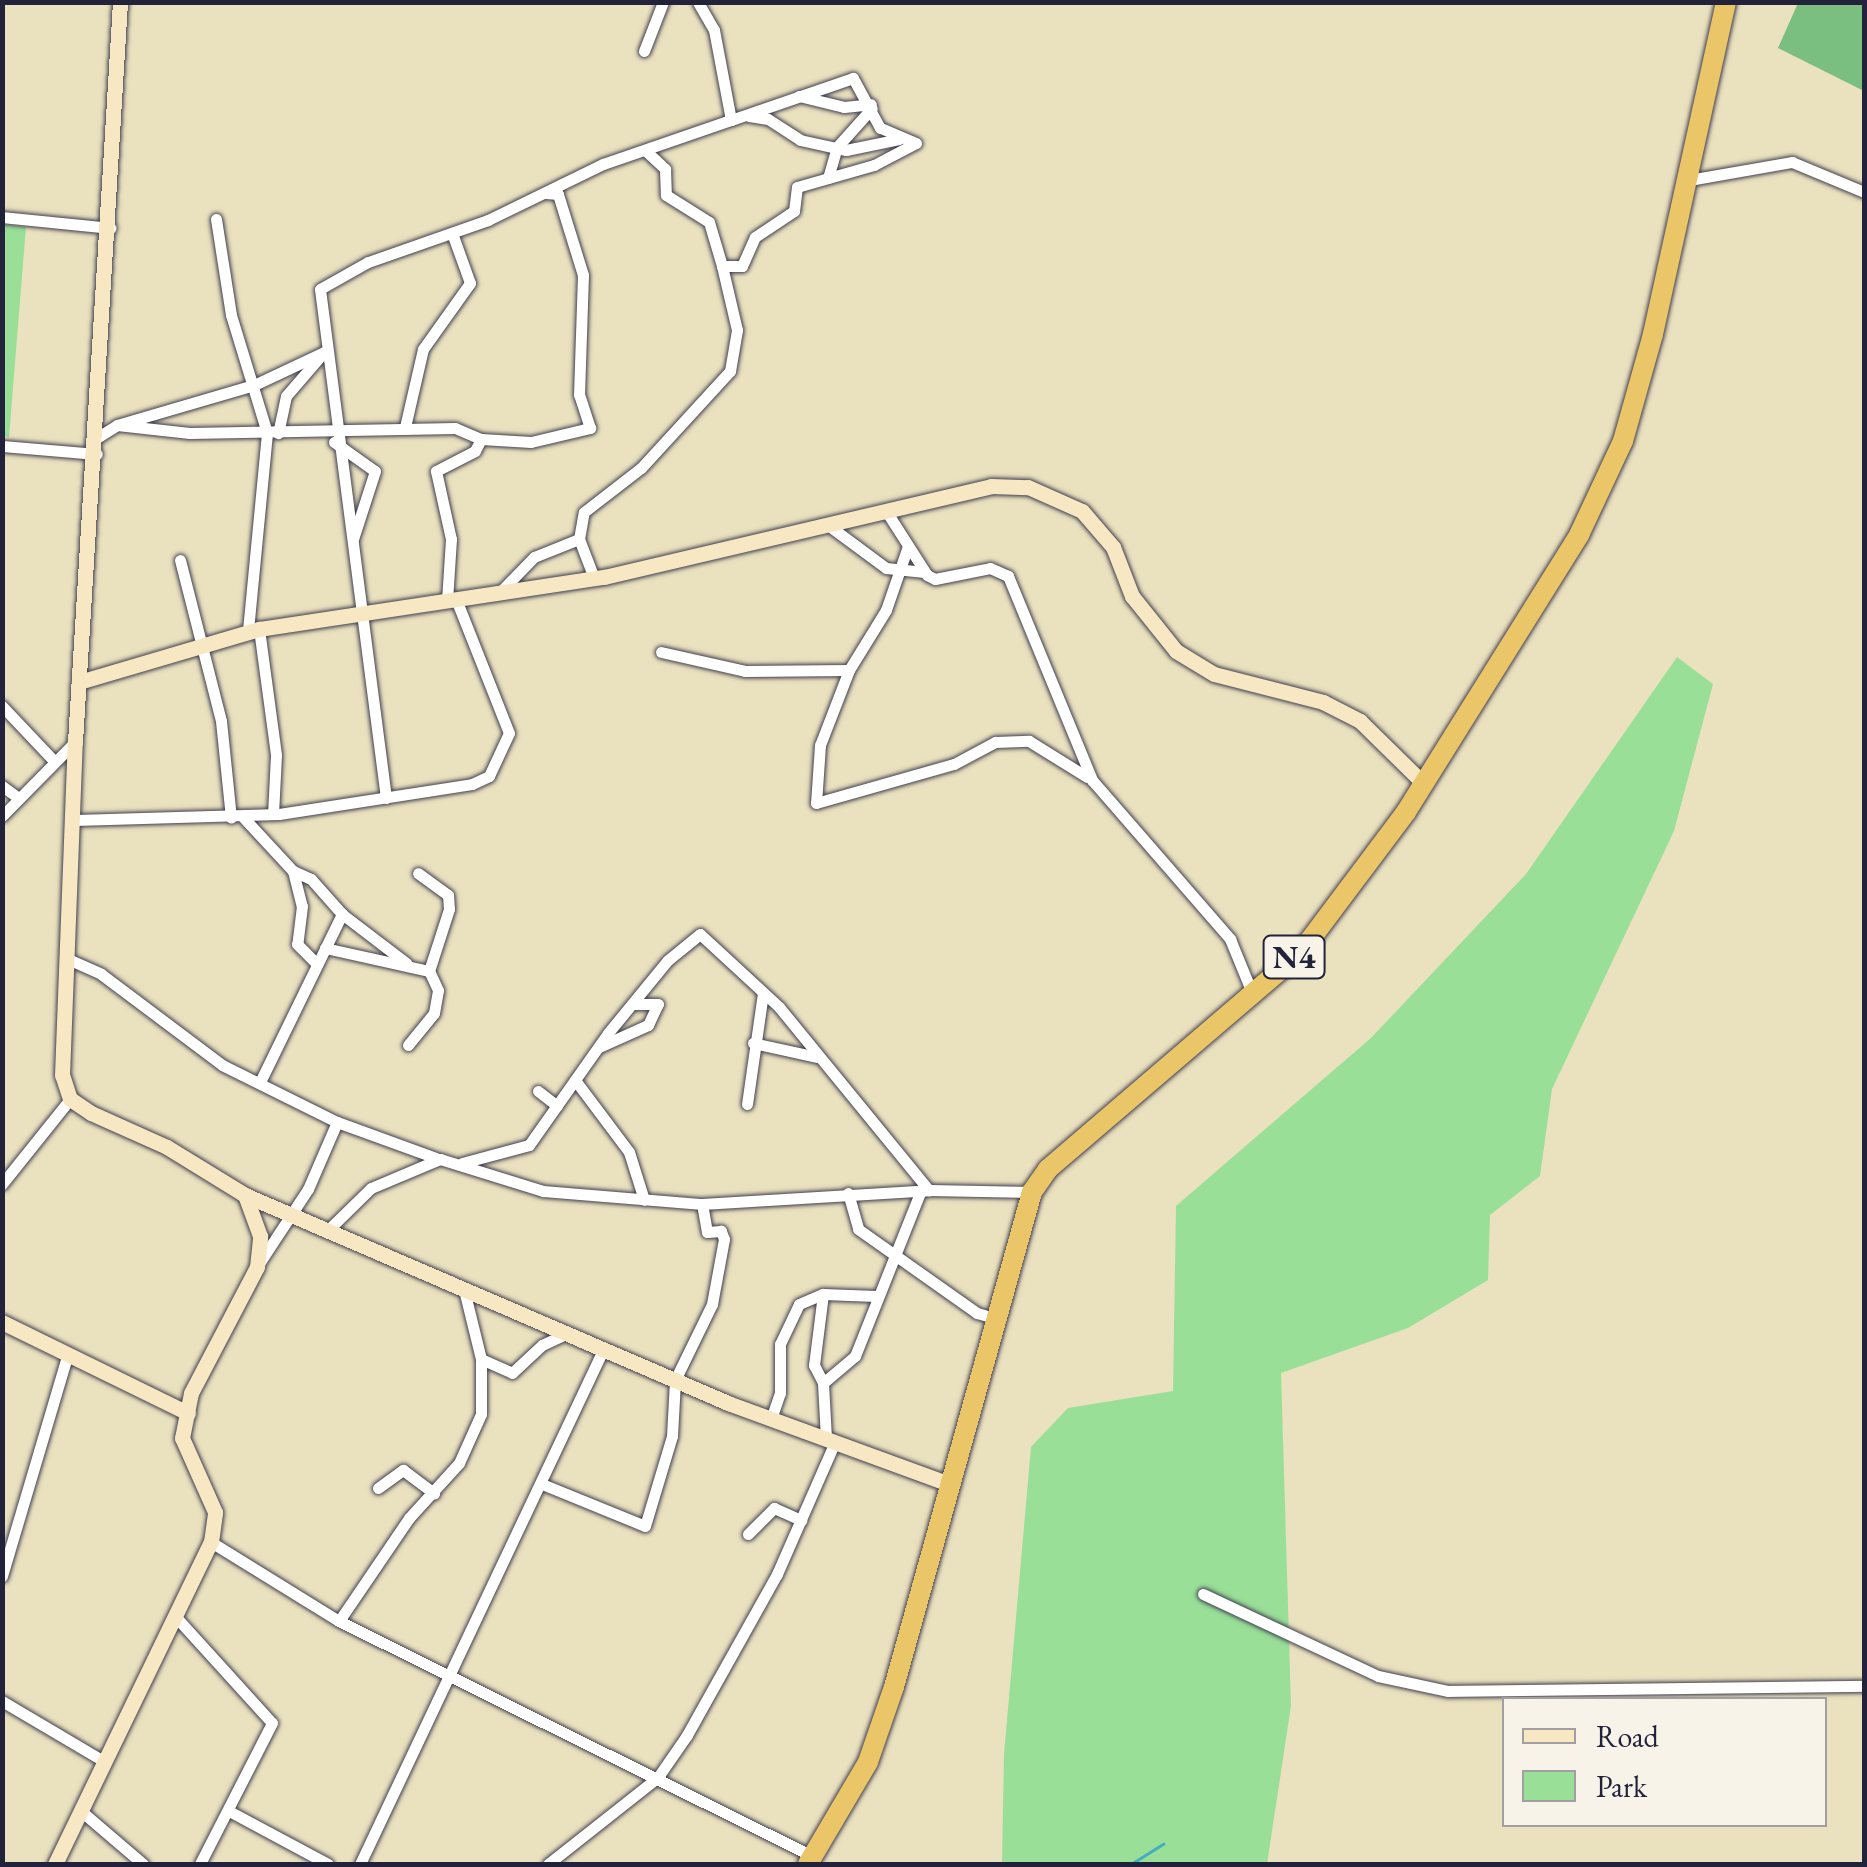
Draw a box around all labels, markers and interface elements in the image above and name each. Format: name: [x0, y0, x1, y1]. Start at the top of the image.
road number: N4: [1262, 930, 1326, 984]
legend: [1502, 1697, 1827, 1827]
text: Road: [1596, 1717, 1659, 1756]
text: Park: [1596, 1767, 1647, 1806]

